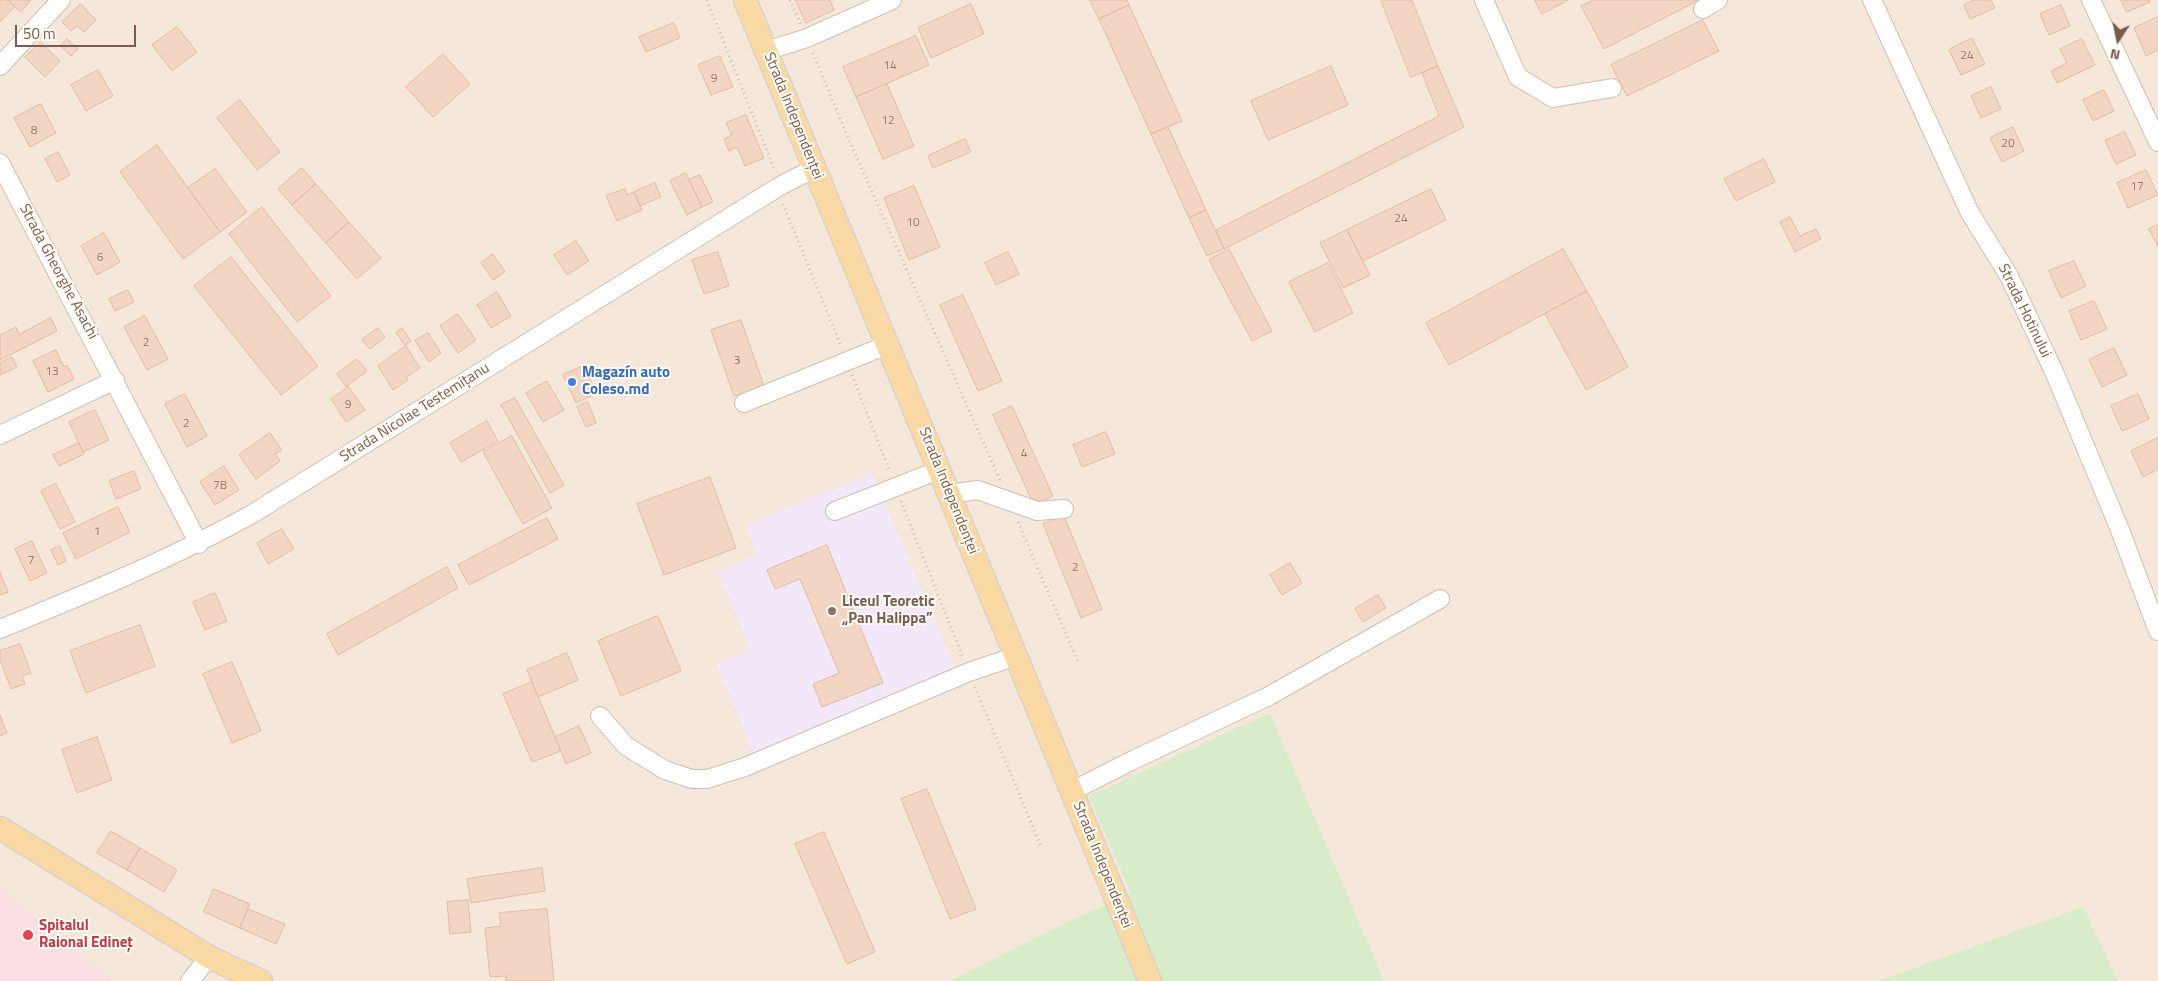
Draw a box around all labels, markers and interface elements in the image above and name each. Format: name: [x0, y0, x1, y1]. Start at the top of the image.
scale bar: [18, 15, 139, 47]
north arrow: [2093, 15, 2143, 65]
text: 50 m: [23, 22, 56, 45]
text: N: [2108, 44, 2122, 66]
house number: 24: [1960, 49, 1974, 63]
street label: Strada Independenței: [759, 50, 827, 182]
house number: 14: [883, 59, 897, 73]
house number: 9: [711, 72, 717, 86]
house number: 12: [881, 114, 895, 128]
house number: 8: [31, 124, 37, 138]
house number: 20: [2001, 137, 2015, 151]
house number: 17: [2130, 180, 2144, 194]
street label: Strada Gheorghe Asachi: [15, 201, 101, 343]
house number: 24: [1394, 212, 1408, 226]
house number: 10: [906, 216, 920, 230]
house number: 6: [97, 251, 103, 265]
street label: Strada Hotinului: [1994, 261, 2054, 361]
house number: 2: [143, 336, 149, 350]
house number: 3: [734, 354, 740, 368]
street label: Strada Nicolae Testemițanu: [337, 360, 493, 466]
place label: Magazín auto Coleso.md: [582, 364, 670, 399]
house number: 13: [45, 365, 59, 379]
marker: Magazín auto Coleso.md: [566, 376, 578, 388]
house number: 9: [345, 398, 351, 412]
house number: 2: [183, 417, 189, 431]
street label: Strada Independenței: [914, 425, 982, 557]
house number: 4: [1021, 447, 1027, 461]
house number: 7B: [213, 479, 227, 493]
house number: 1: [94, 525, 100, 539]
house number: 7: [28, 554, 34, 568]
house number: 2: [1072, 561, 1078, 575]
place label: Liceul Teoretic „Pan Halippa”: [842, 593, 935, 628]
marker: Liceul Teoretic „Pan Halippa”: [826, 605, 838, 617]
street label: Strada Independenței: [1068, 799, 1136, 931]
place label: Spitalul Raional Edineț: [39, 917, 133, 952]
marker: Spitalul Raional Edineț: [21, 928, 35, 942]

